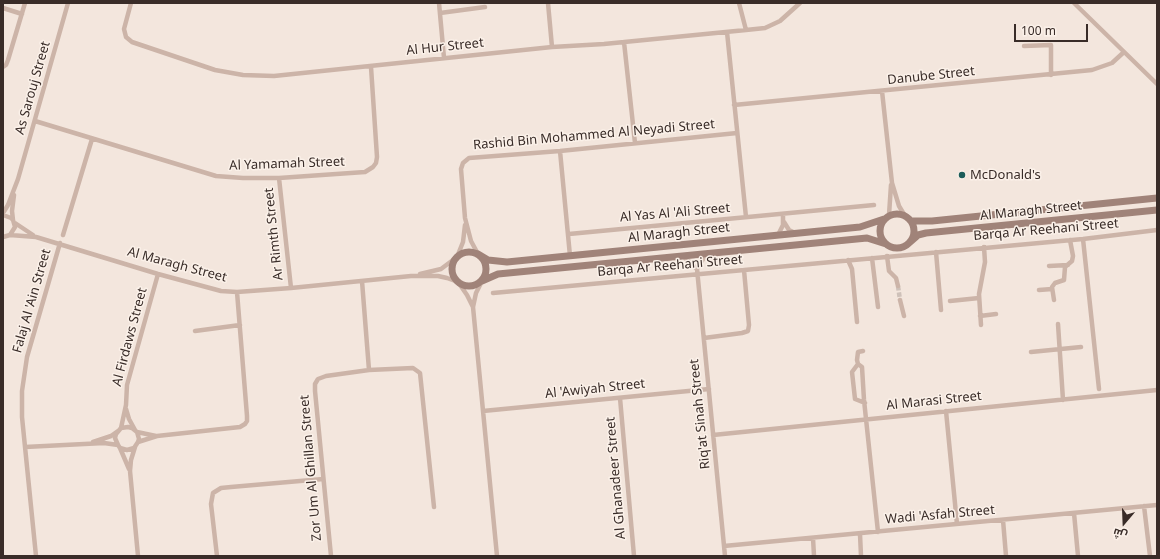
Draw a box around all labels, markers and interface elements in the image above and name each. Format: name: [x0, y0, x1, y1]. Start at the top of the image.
scale bar: [1016, 16, 1090, 42]
text: 100 m: [1021, 22, 1056, 39]
street label: Al Hur Street: [406, 35, 484, 59]
street label: As Sarouj Street: [12, 40, 54, 136]
street label: Danube Street: [886, 64, 976, 88]
street label: Rashid Bin Mohammed Al Neyadi Street: [473, 117, 715, 153]
street label: Al Yamamah Street: [229, 154, 345, 174]
place label: McDonald's: [970, 167, 1041, 183]
marker: McDonald's: [957, 170, 967, 180]
street label: Ar Rimth Street: [261, 187, 287, 281]
street label: Al Maragh Street: [979, 198, 1083, 224]
street label: Al Yas Al 'Ali Street: [619, 200, 731, 226]
street label: Barqa Ar Reehani Street: [973, 216, 1119, 244]
street label: Al Maragh Street: [627, 220, 731, 246]
street label: Al Maragh Street: [126, 244, 228, 286]
street label: Falaj Al 'Ain Street: [10, 247, 54, 355]
street label: Barqa Ar Reehani Street: [597, 252, 743, 280]
street label: Al Firdaws Street: [109, 286, 151, 388]
street label: Riq'at Sinah Street: [686, 358, 714, 470]
street label: Al 'Awiyah Street: [544, 376, 646, 402]
street label: Al Marasi Street: [886, 388, 982, 414]
street label: Zor Um Al Ghillan Street: [297, 394, 325, 542]
street label: Al Ghanadeer Street: [603, 416, 629, 540]
street label: Wadi 'Asfah Street: [885, 502, 995, 528]
north arrow: [1104, 503, 1144, 543]
text: ش: [1111, 525, 1129, 544]

